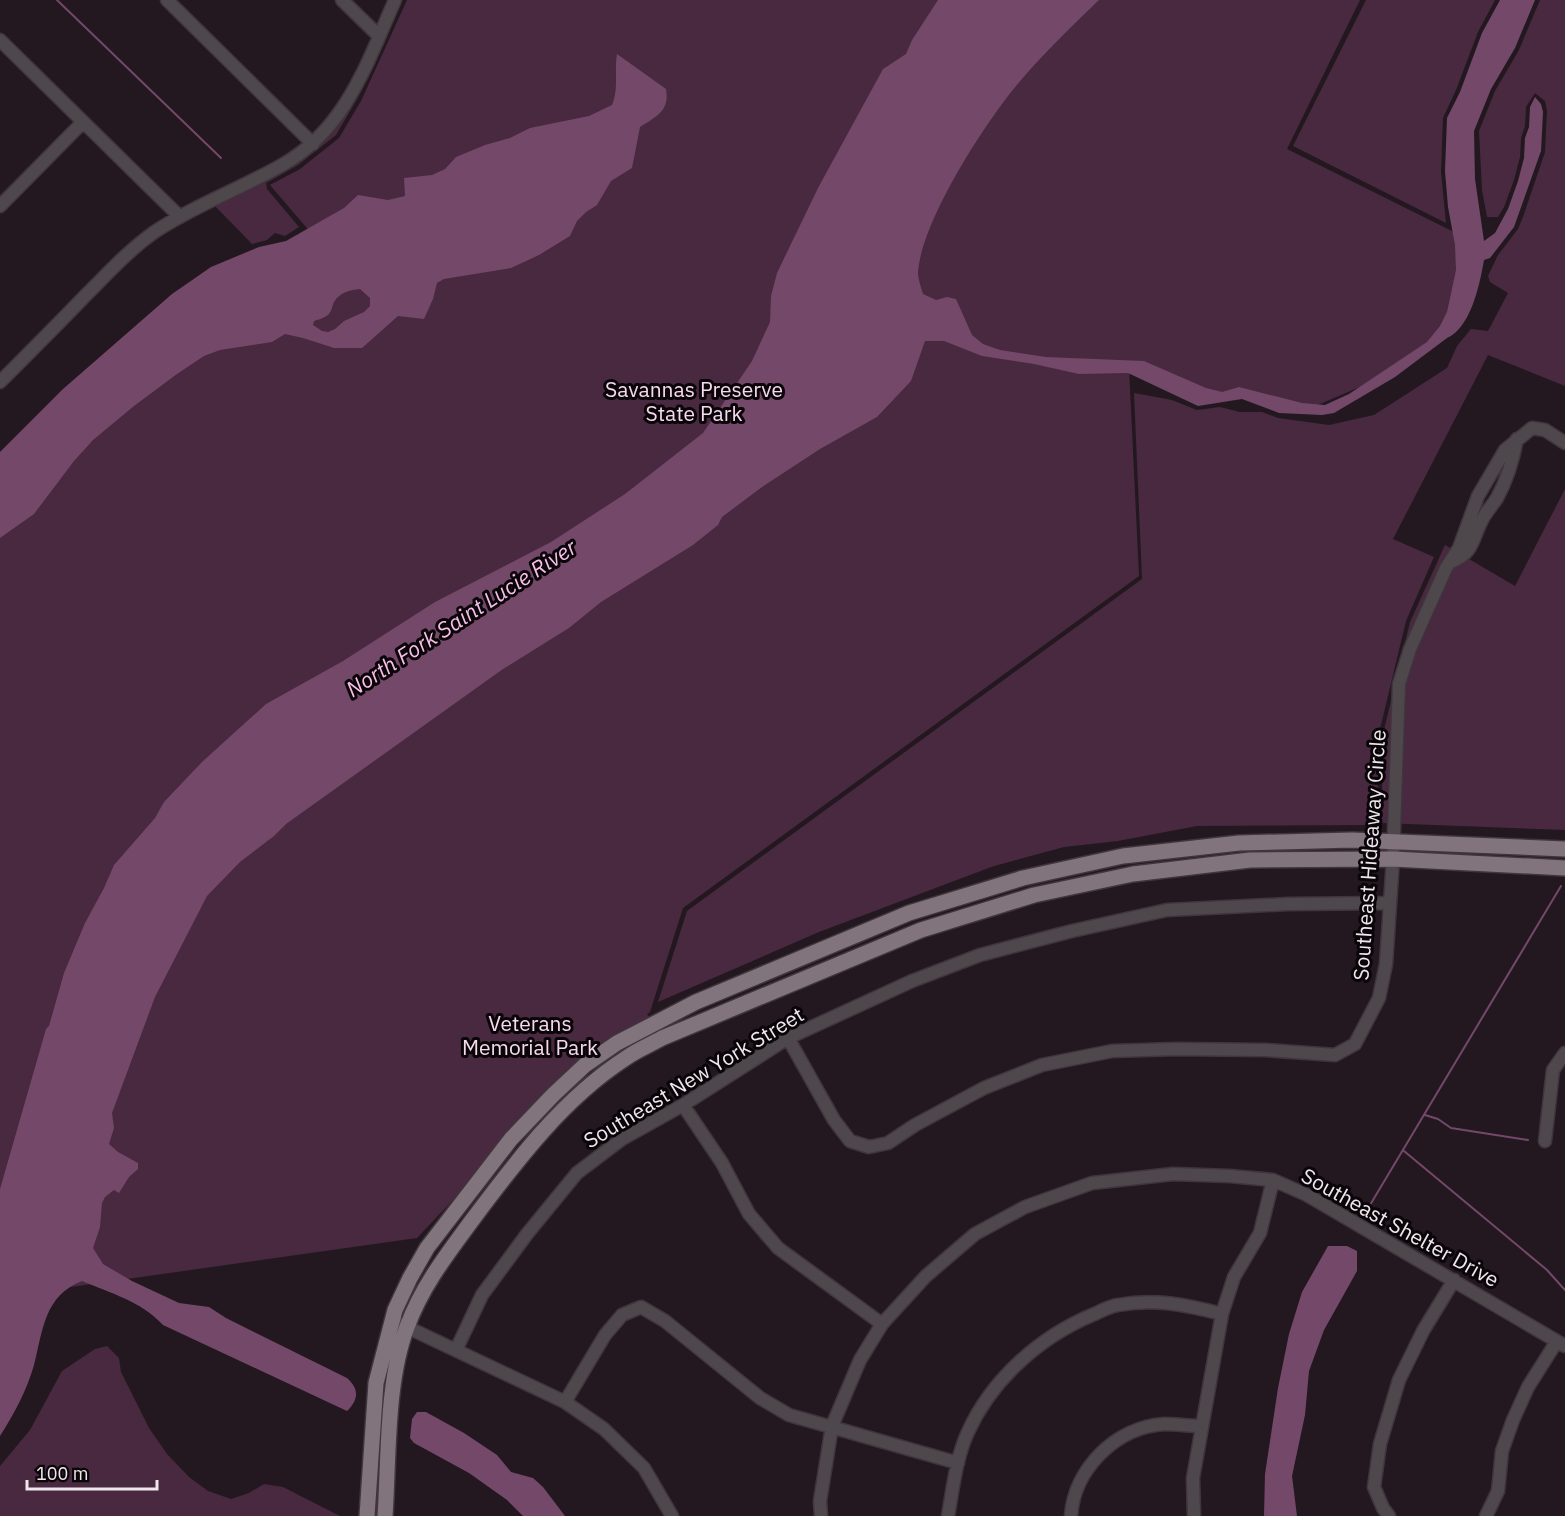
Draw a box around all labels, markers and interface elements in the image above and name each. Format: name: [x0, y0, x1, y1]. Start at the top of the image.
park label: Savannas Preserve State Park: [605, 375, 783, 427]
water label: North Fork Saint Lucie River: [340, 532, 582, 703]
street label: Southeast Hideaway Circle: [1346, 729, 1392, 981]
street label: Southeast New York Street: [578, 1000, 809, 1154]
park label: Veterans Memorial Park: [462, 1009, 598, 1061]
street label: Southeast Shelter Drive: [1297, 1161, 1504, 1293]
scale bar: [27, 1453, 158, 1491]
text: 100 m: [36, 1462, 88, 1485]

